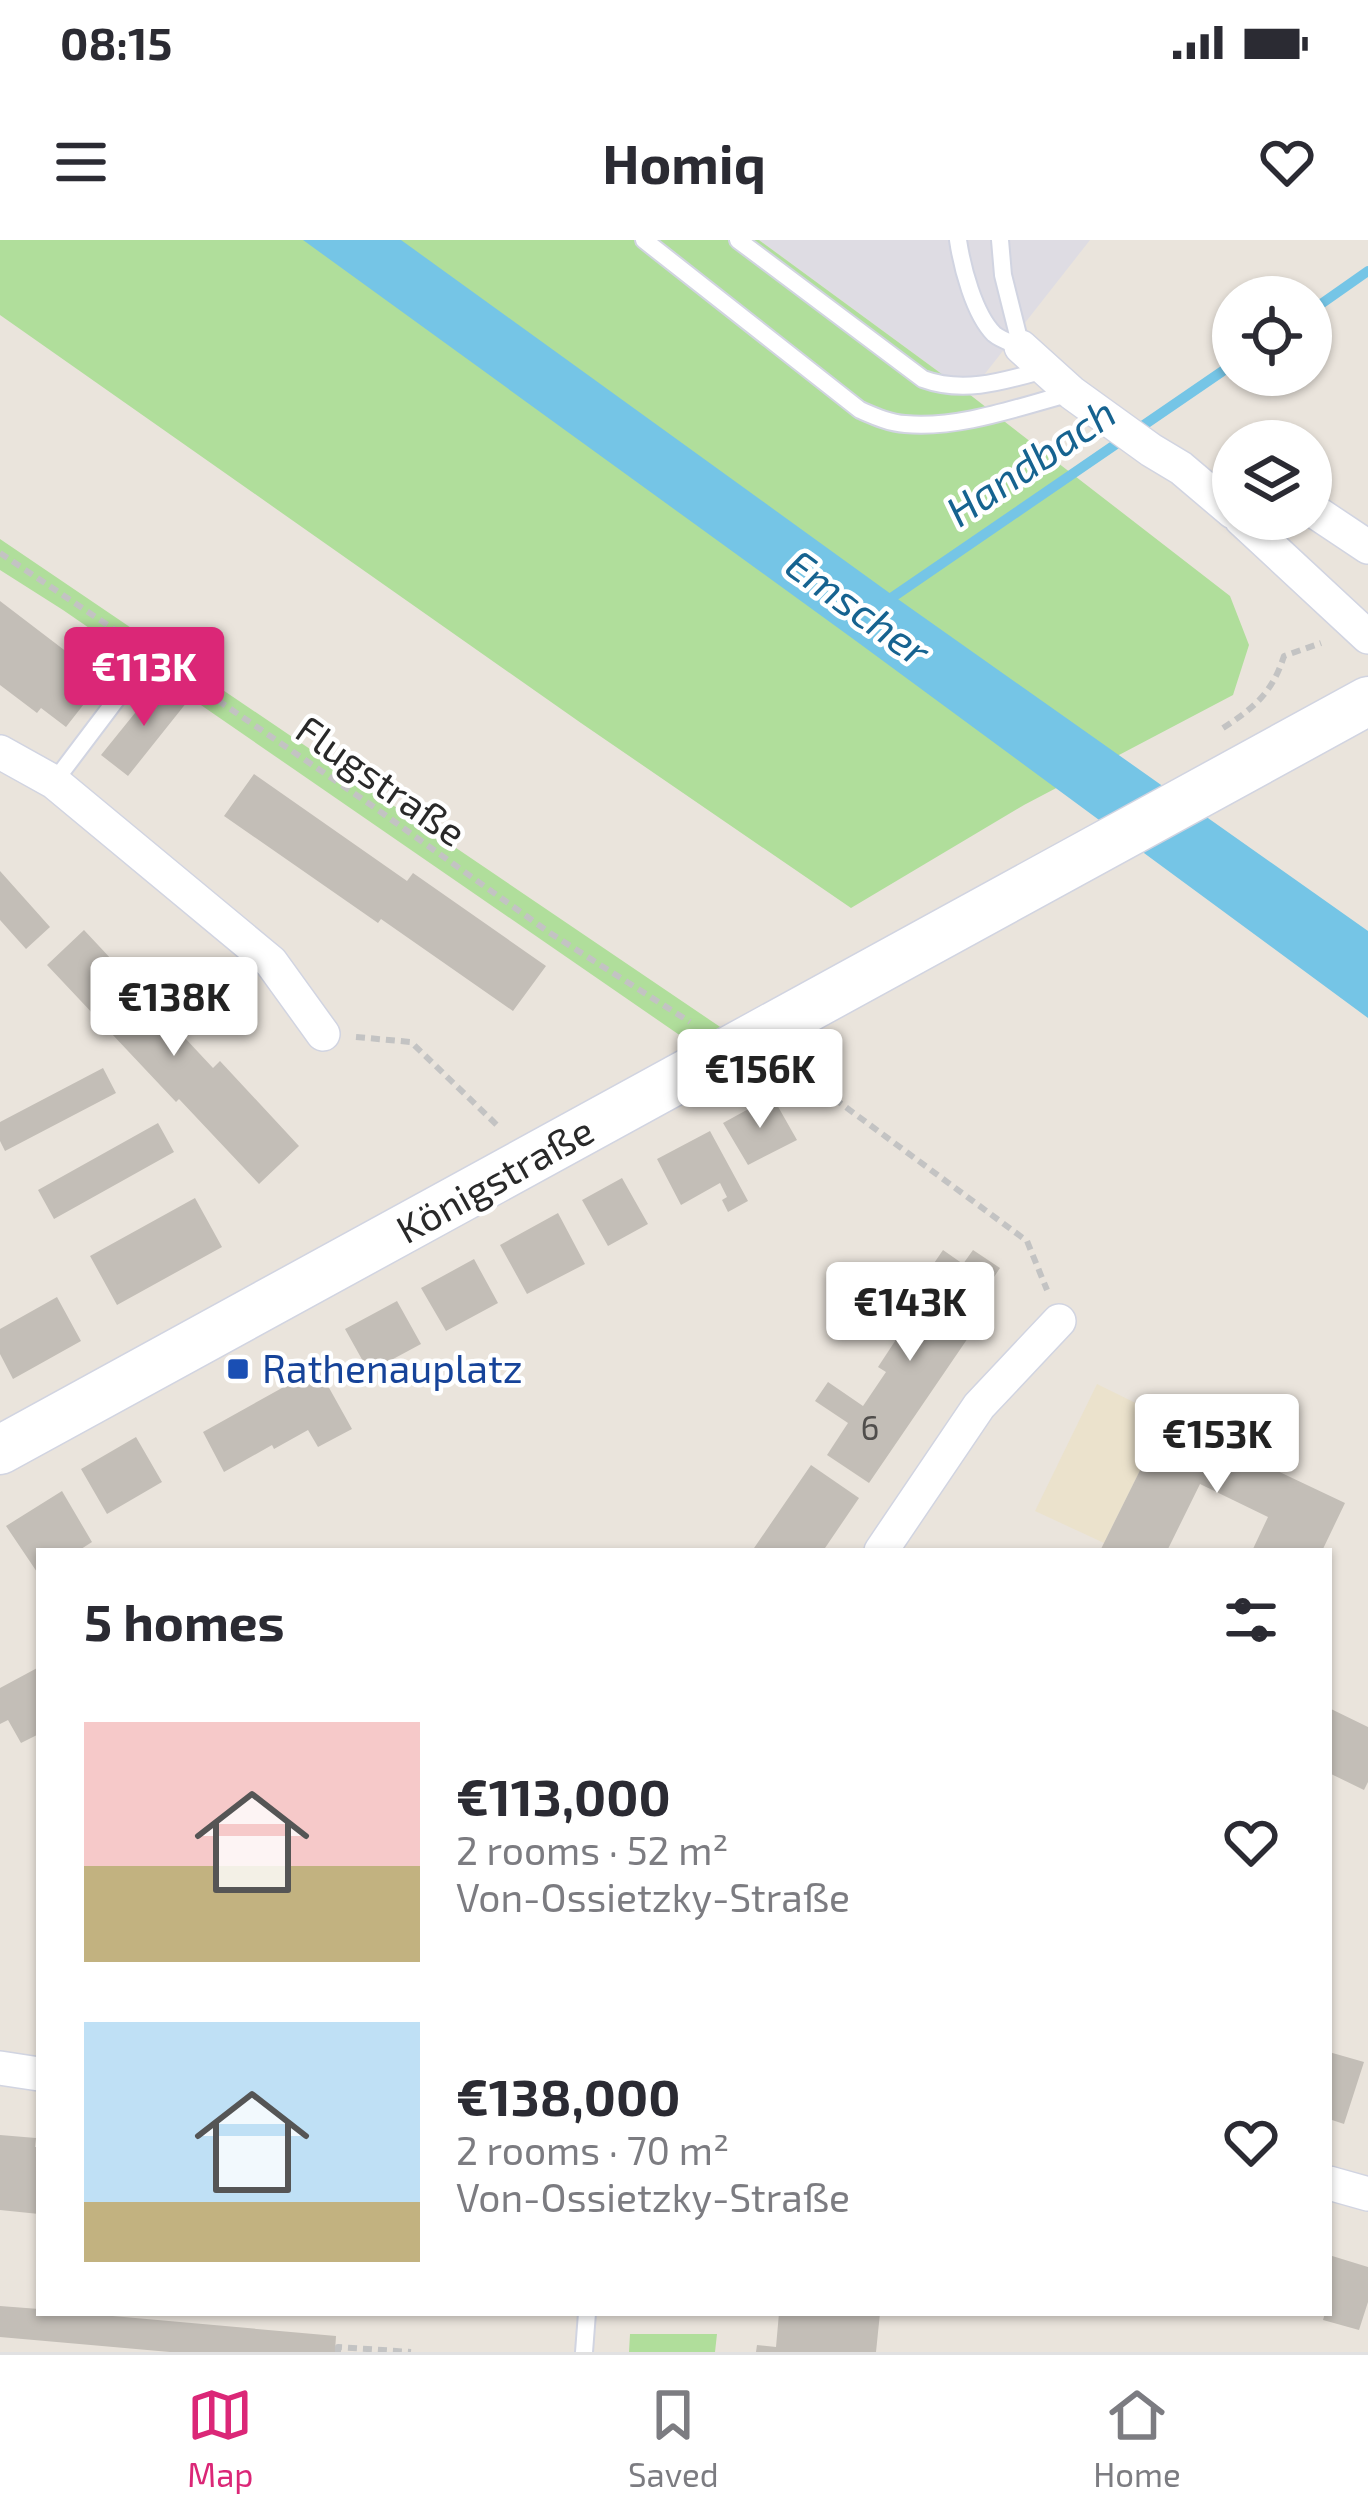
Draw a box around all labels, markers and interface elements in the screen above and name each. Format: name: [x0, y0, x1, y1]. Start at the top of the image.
text: 08:15: [60, 15, 172, 69]
icon: menu: [48, 129, 114, 195]
icon: heart: [1254, 129, 1320, 195]
text: Homiq: [602, 130, 766, 195]
map controls: [1212, 276, 1332, 540]
button: locate: [1212, 276, 1332, 396]
water label: Handbach: [936, 386, 1124, 535]
button: layers: [1212, 420, 1332, 540]
water label: Emscher: [778, 538, 942, 676]
pin: €113K: [60, 627, 228, 729]
text: €113K: [91, 642, 197, 689]
street label: Flugstraße: [288, 704, 475, 855]
pin: €138K: [90, 957, 258, 1059]
text: €138K: [117, 972, 231, 1019]
pin: €156K: [676, 1029, 844, 1131]
text: €156K: [704, 1044, 816, 1091]
street label: Königstraße: [388, 1105, 601, 1252]
pin: €143K: [826, 1262, 994, 1364]
text: €143K: [853, 1277, 967, 1324]
place label: Rathenauplatz: [262, 1344, 523, 1391]
marker: Rathenauplatz: [225, 1356, 251, 1382]
pin: €153K: [1133, 1394, 1301, 1496]
house number: 6: [861, 1407, 879, 1447]
text: €153K: [1162, 1409, 1272, 1456]
icon: filters: [1218, 1587, 1284, 1653]
text: 5 homes: [84, 1590, 285, 1651]
text: €113,000: [456, 1765, 671, 1826]
icon: home: [180, 1770, 324, 1914]
icon: heart: [1218, 1809, 1284, 1875]
text: 2 rooms · 52 m²: [456, 1826, 728, 1873]
text: Von-Ossietzky-Straße: [456, 1873, 850, 1920]
text: €138,000: [456, 2065, 680, 2126]
icon: home: [180, 2070, 324, 2214]
icon: heart: [1218, 2109, 1284, 2175]
text: 2 rooms · 70 m²: [456, 2126, 729, 2173]
text: Von-Ossietzky-Straße: [456, 2173, 850, 2220]
tab: Map: [187, 2382, 254, 2494]
tab: Saved: [628, 2382, 719, 2494]
tab: Home: [1093, 2382, 1181, 2494]

